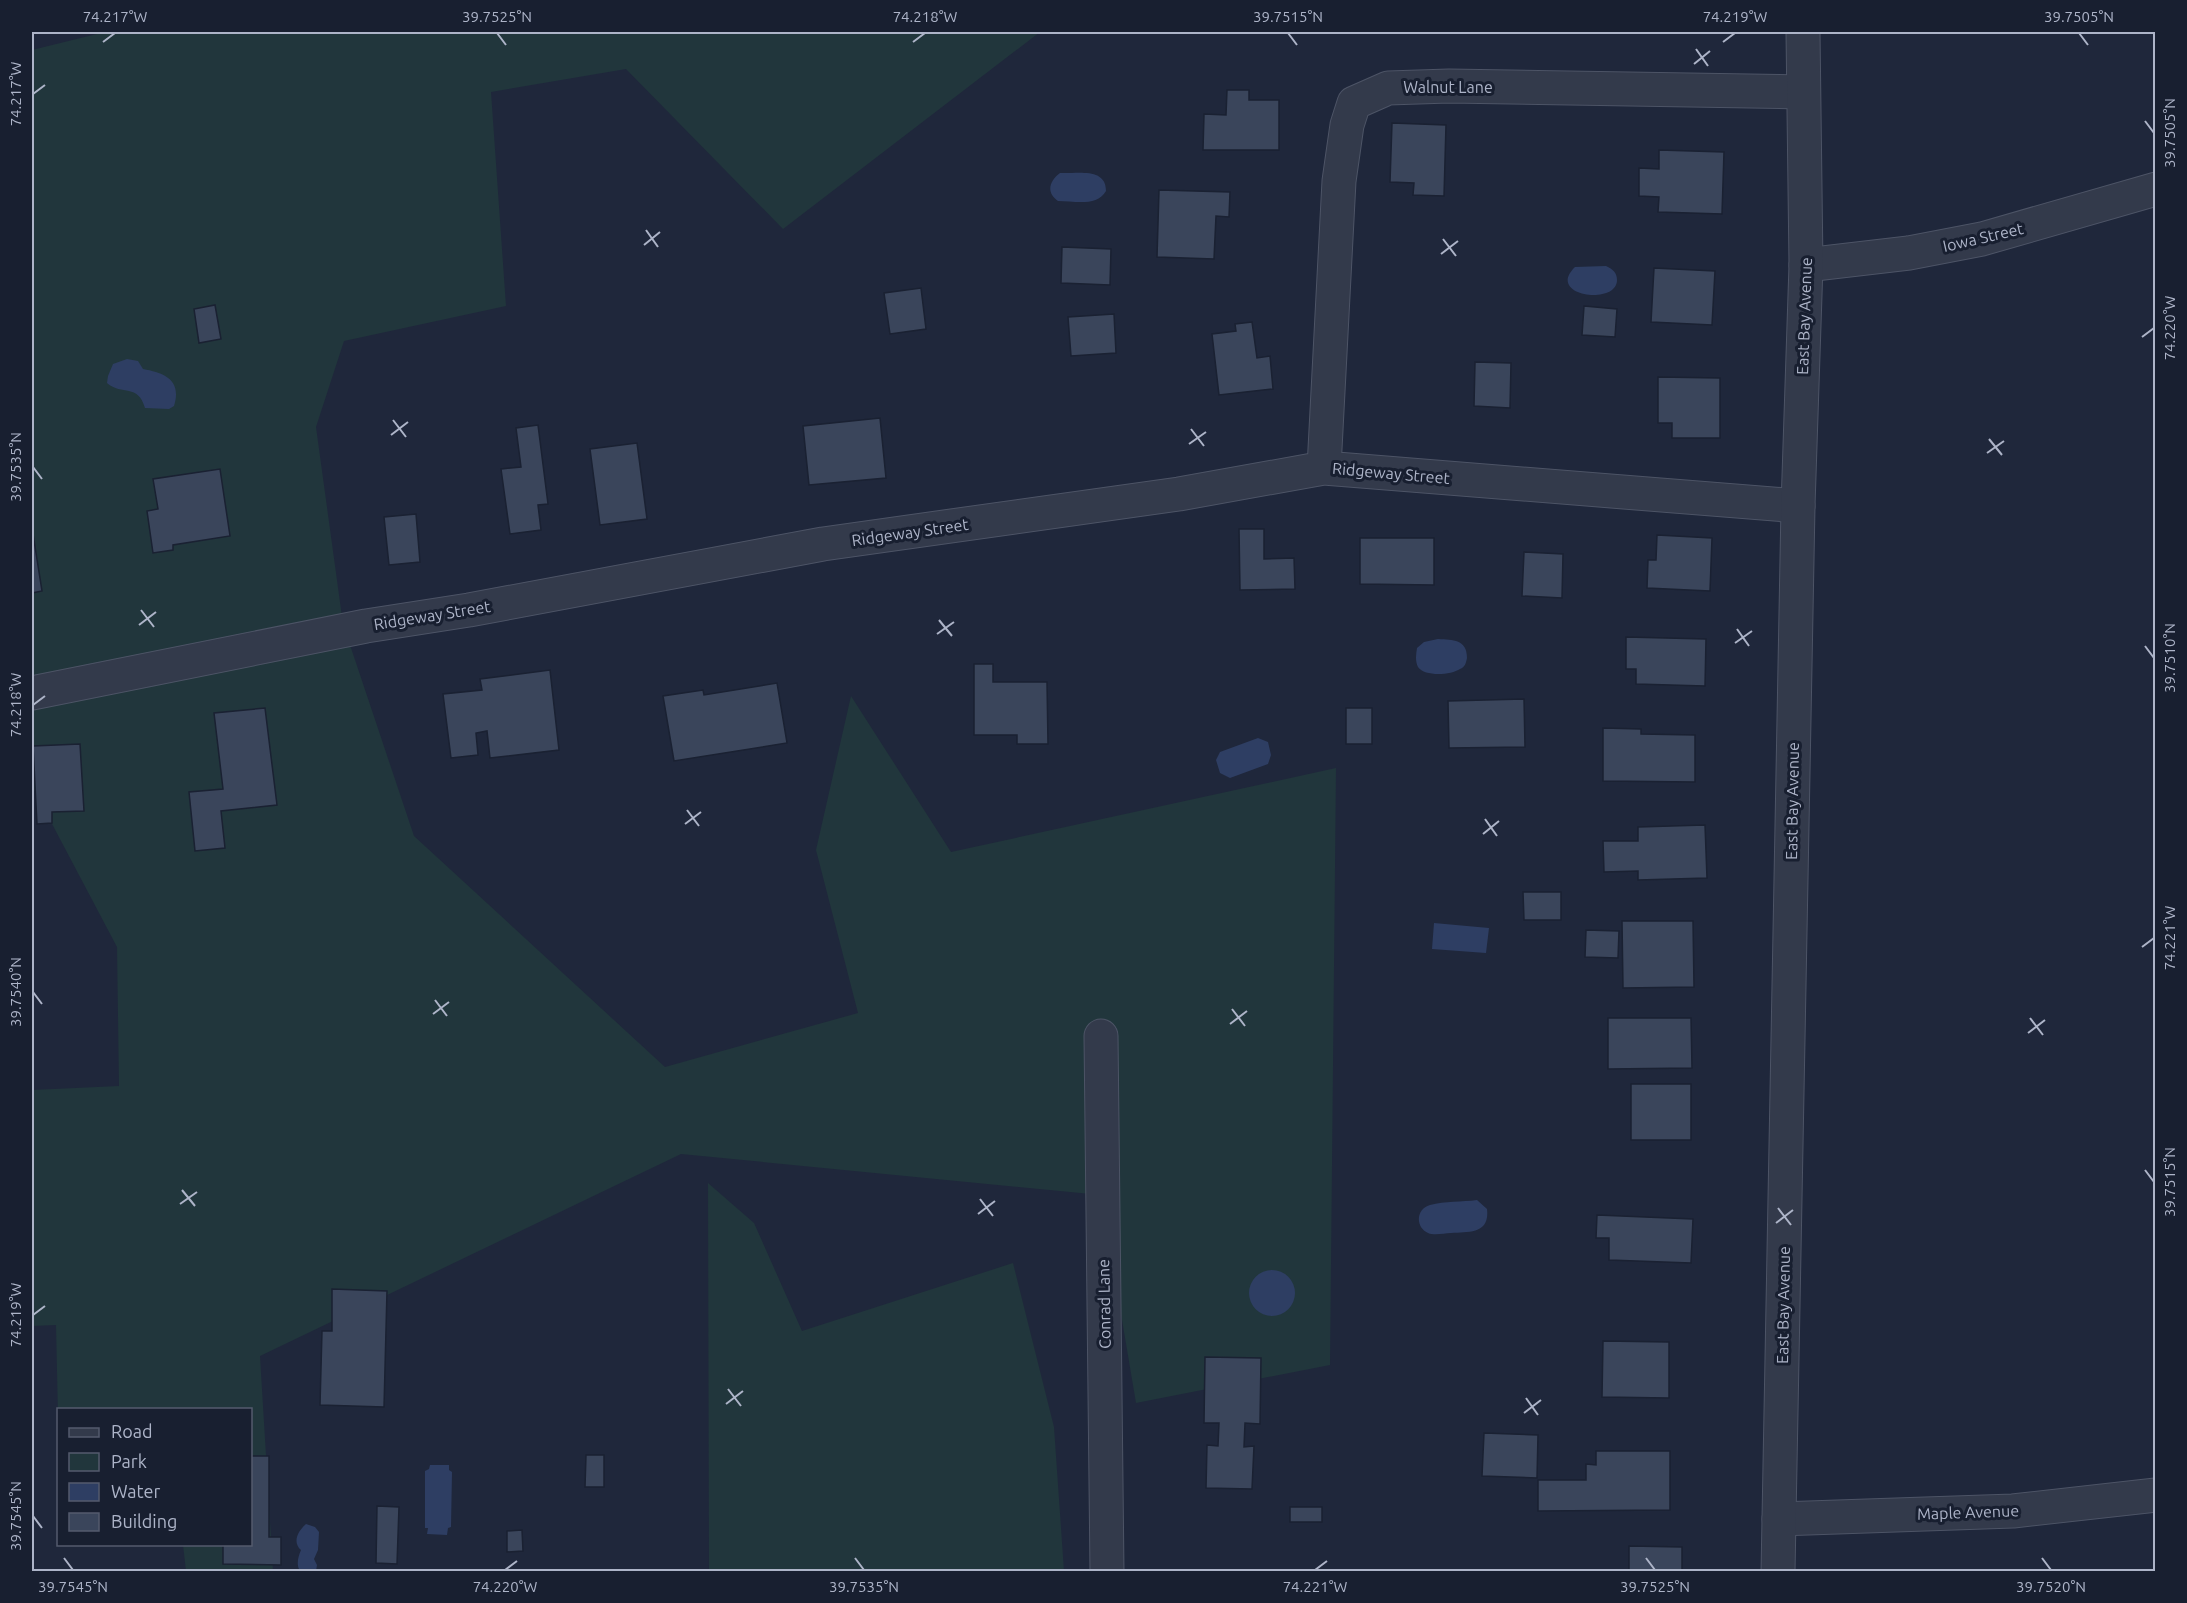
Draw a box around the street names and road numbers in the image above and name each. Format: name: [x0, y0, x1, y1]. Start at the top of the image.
street label: Walnut Lane: [1403, 78, 1493, 96]
street label: Iowa Street: [1941, 219, 2026, 255]
street label: East Bay Avenue: [1793, 257, 1815, 375]
street label: Ridgeway Street: [1331, 459, 1451, 487]
street label: Ridgeway Street: [850, 515, 970, 549]
street label: Ridgeway Street: [372, 597, 492, 633]
street label: East Bay Avenue: [1782, 742, 1802, 860]
street label: East Bay Avenue: [1773, 1246, 1793, 1364]
street label: Conrad Lane: [1094, 1259, 1114, 1349]
street label: Maple Avenue: [1917, 1501, 2019, 1523]

